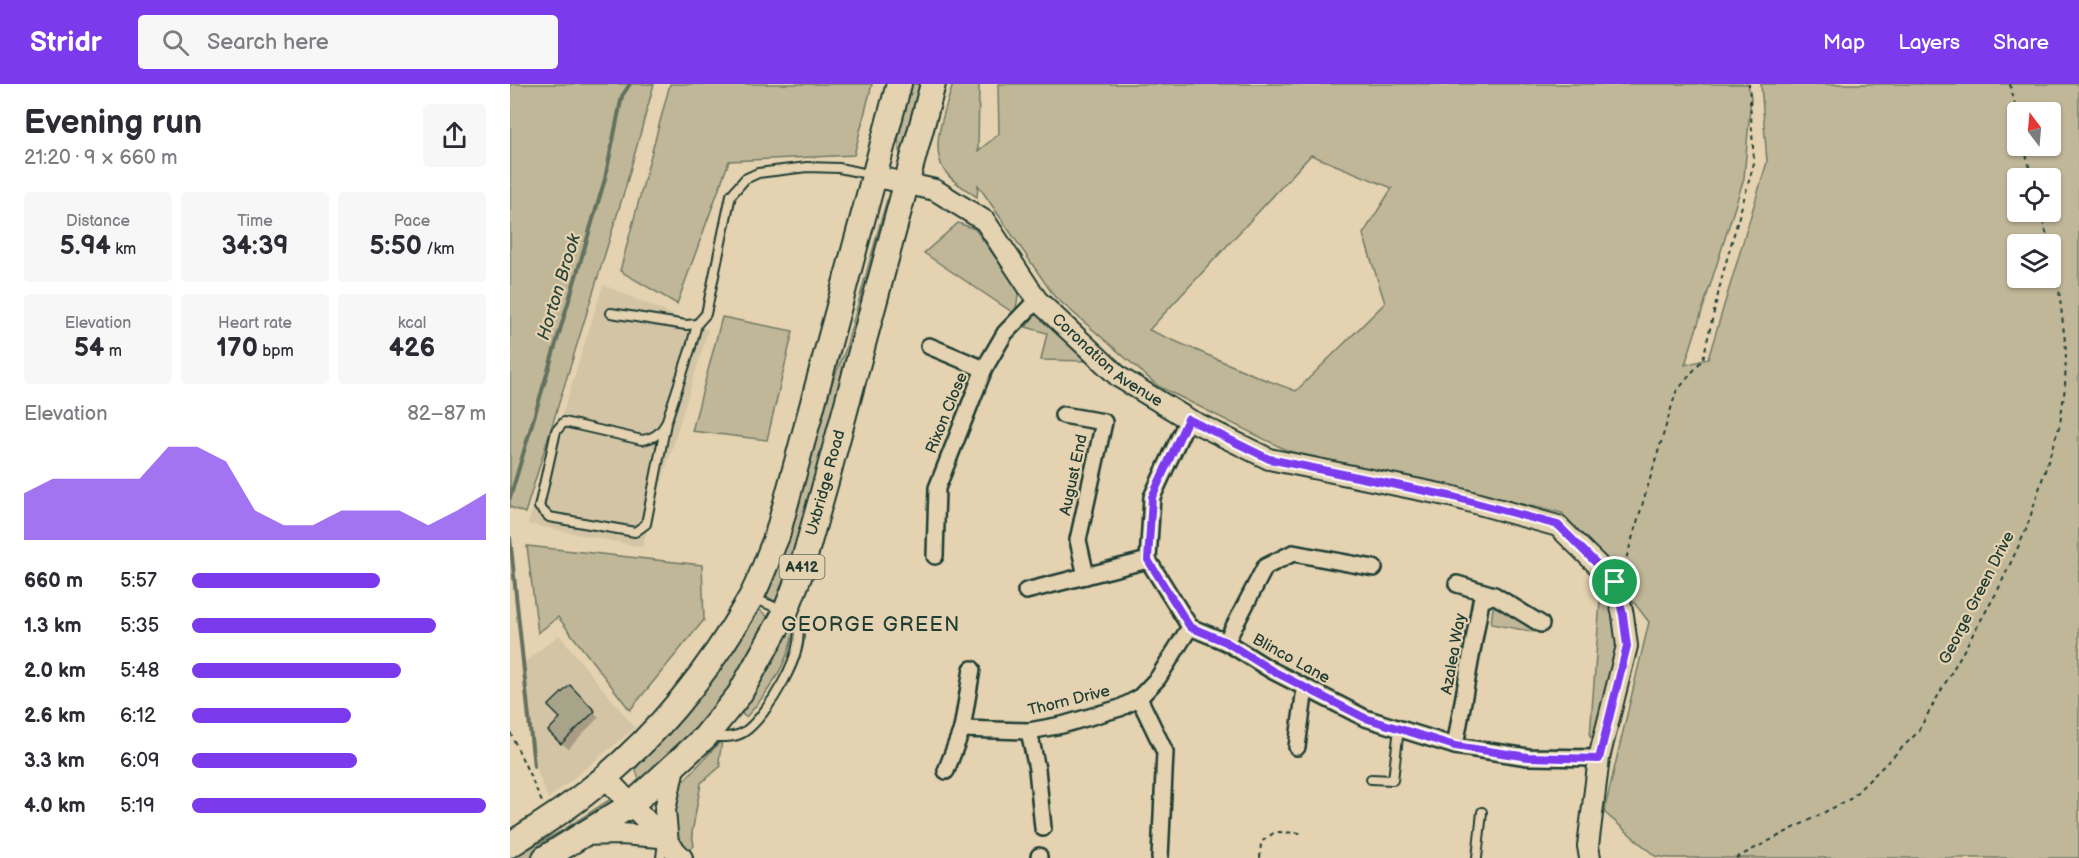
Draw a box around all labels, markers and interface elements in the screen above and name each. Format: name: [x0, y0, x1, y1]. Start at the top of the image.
search box: [138, 15, 558, 69]
text: Stridr: [30, 26, 102, 59]
icon: search: [159, 26, 192, 59]
text: Search here: [207, 29, 329, 56]
text: Map: [1823, 30, 1865, 55]
text: Layers: [1898, 30, 1960, 55]
text: Share: [1993, 30, 2049, 55]
north arrow: [2007, 102, 2061, 156]
map controls: [2007, 102, 2061, 288]
text: Evening run: [24, 103, 202, 143]
button: share: [423, 104, 486, 167]
text: 21:20 · 9 × 660 m: [24, 146, 178, 170]
button: locate: [2007, 168, 2061, 222]
text: Distance: [66, 212, 130, 231]
text: Time: [237, 212, 273, 231]
text: Pace: [394, 212, 430, 231]
water label: Horton Brook: [533, 230, 585, 343]
text: 5.94: [60, 231, 111, 262]
text: 34:39: [221, 231, 289, 262]
text: 5:50: [369, 231, 422, 262]
button: layers: [2007, 234, 2061, 288]
text: km: [111, 240, 136, 259]
text: /km: [422, 240, 455, 259]
street label: Coronation Avenue: [1048, 309, 1167, 411]
text: Elevation: [65, 314, 131, 333]
text: Heart rate: [218, 314, 292, 333]
text: kcal: [398, 314, 426, 333]
text: 54: [74, 333, 104, 364]
text: 170: [216, 333, 258, 364]
text: 426: [389, 333, 435, 364]
text: m: [104, 342, 122, 361]
text: bpm: [258, 342, 294, 361]
street label: Rixon Close: [922, 369, 972, 456]
text: Elevation: [24, 402, 107, 426]
text: 82–87 m: [407, 402, 486, 426]
street label: Uxbridge Road: [802, 428, 849, 538]
street label: August End: [1056, 433, 1092, 517]
street label: George Green Drive: [1935, 528, 2019, 668]
road number: A412: [780, 555, 824, 579]
pin: [1589, 556, 1640, 607]
icon: arrive: [1598, 565, 1631, 598]
text: 660 m: [24, 569, 83, 593]
text: 5:57: [120, 569, 157, 593]
street label: Azalea Way: [1438, 611, 1471, 696]
district label: GEORGE GREEN: [781, 613, 961, 637]
text: 1.3 km: [24, 614, 81, 638]
text: 5:35: [120, 614, 159, 638]
street label: Blinco Lane: [1249, 630, 1333, 688]
text: 2.0 km: [24, 659, 86, 683]
text: 5:48: [120, 659, 159, 683]
street label: Thorn Drive: [1026, 682, 1112, 720]
text: 2.6 km: [24, 704, 85, 728]
text: 6:12: [120, 704, 156, 728]
text: 3.3 km: [24, 749, 85, 773]
text: 6:09: [120, 749, 160, 773]
text: 4.0 km: [24, 794, 86, 818]
text: 5:19: [120, 794, 155, 818]

